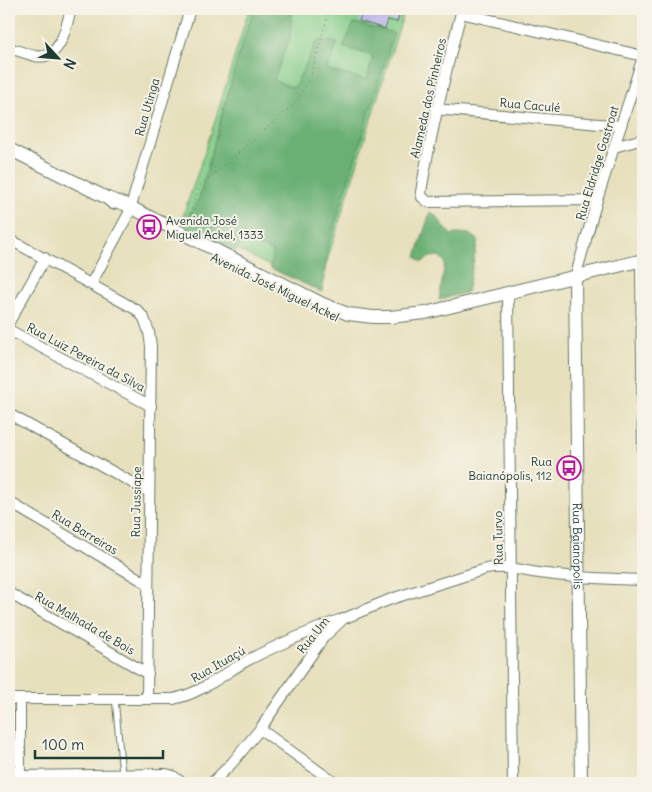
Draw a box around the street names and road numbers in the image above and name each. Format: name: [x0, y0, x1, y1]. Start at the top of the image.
street label: Alameda dos Pinheiros: [407, 36, 449, 160]
street label: Rua Utinga: [132, 76, 162, 138]
street label: Rua Caculé: [499, 95, 561, 115]
street label: Rua Eldridge Gastroat: [572, 104, 622, 222]
street label: Avenida José Miguel Ackel: [208, 249, 342, 325]
street label: Rua Luiz Pereira da Silva: [24, 319, 148, 395]
street label: Rua Jussiape: [128, 466, 144, 538]
street label: Rua Baianópolis: [570, 503, 586, 589]
street label: Rua Barreiras: [49, 506, 121, 558]
street label: Rua Turvo: [490, 511, 506, 565]
street label: Rua Malhada de Bois: [32, 588, 138, 658]
street label: Rua Um: [294, 613, 333, 656]
street label: Rua Ituaçú: [188, 642, 248, 686]

